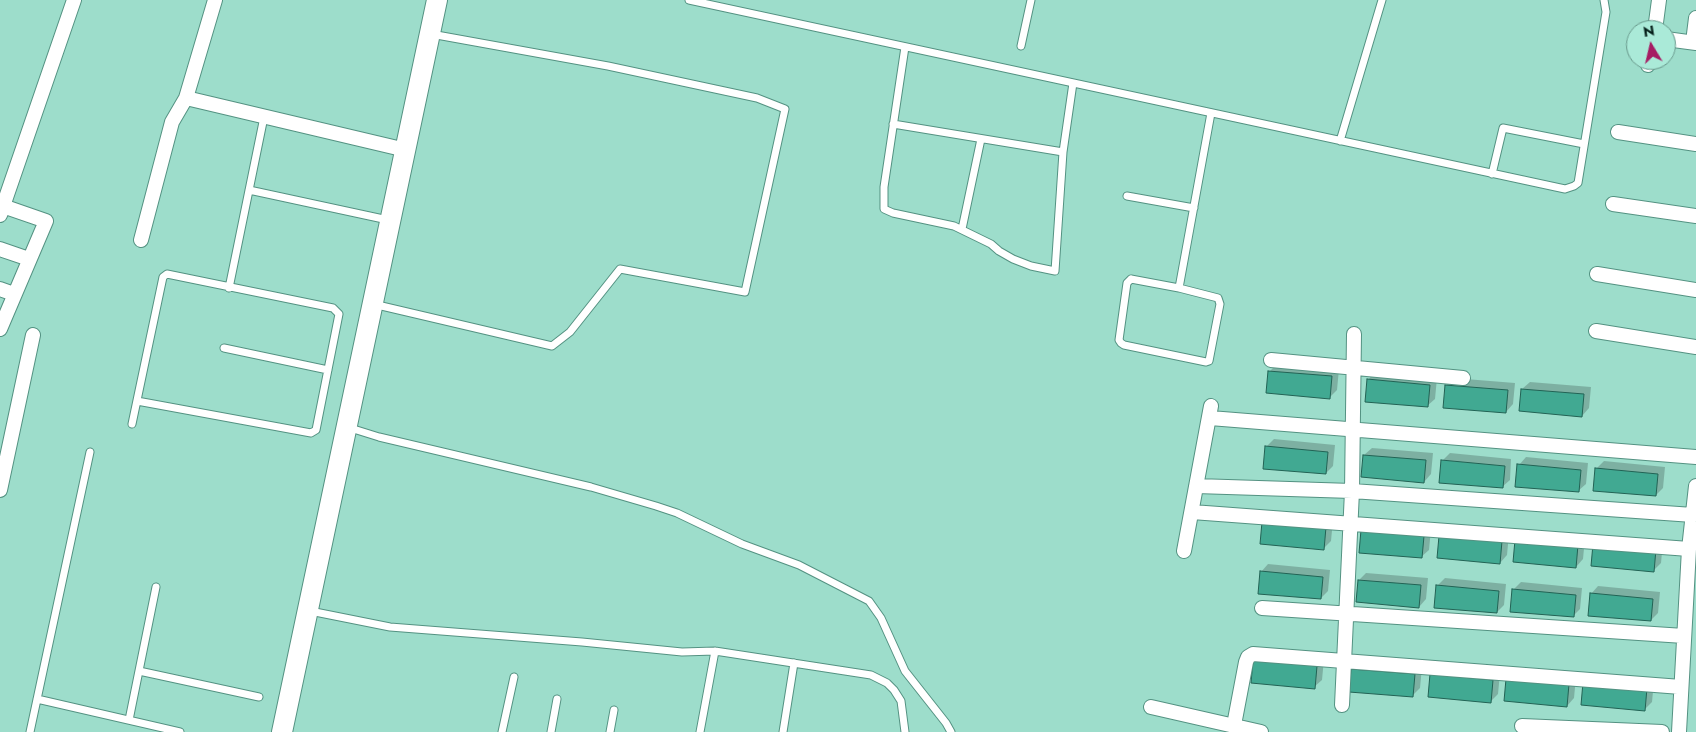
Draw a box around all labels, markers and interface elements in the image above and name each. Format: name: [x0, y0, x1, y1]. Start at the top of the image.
north arrow: [1626, 20, 1676, 70]
text: N: [1642, 20, 1656, 42]

